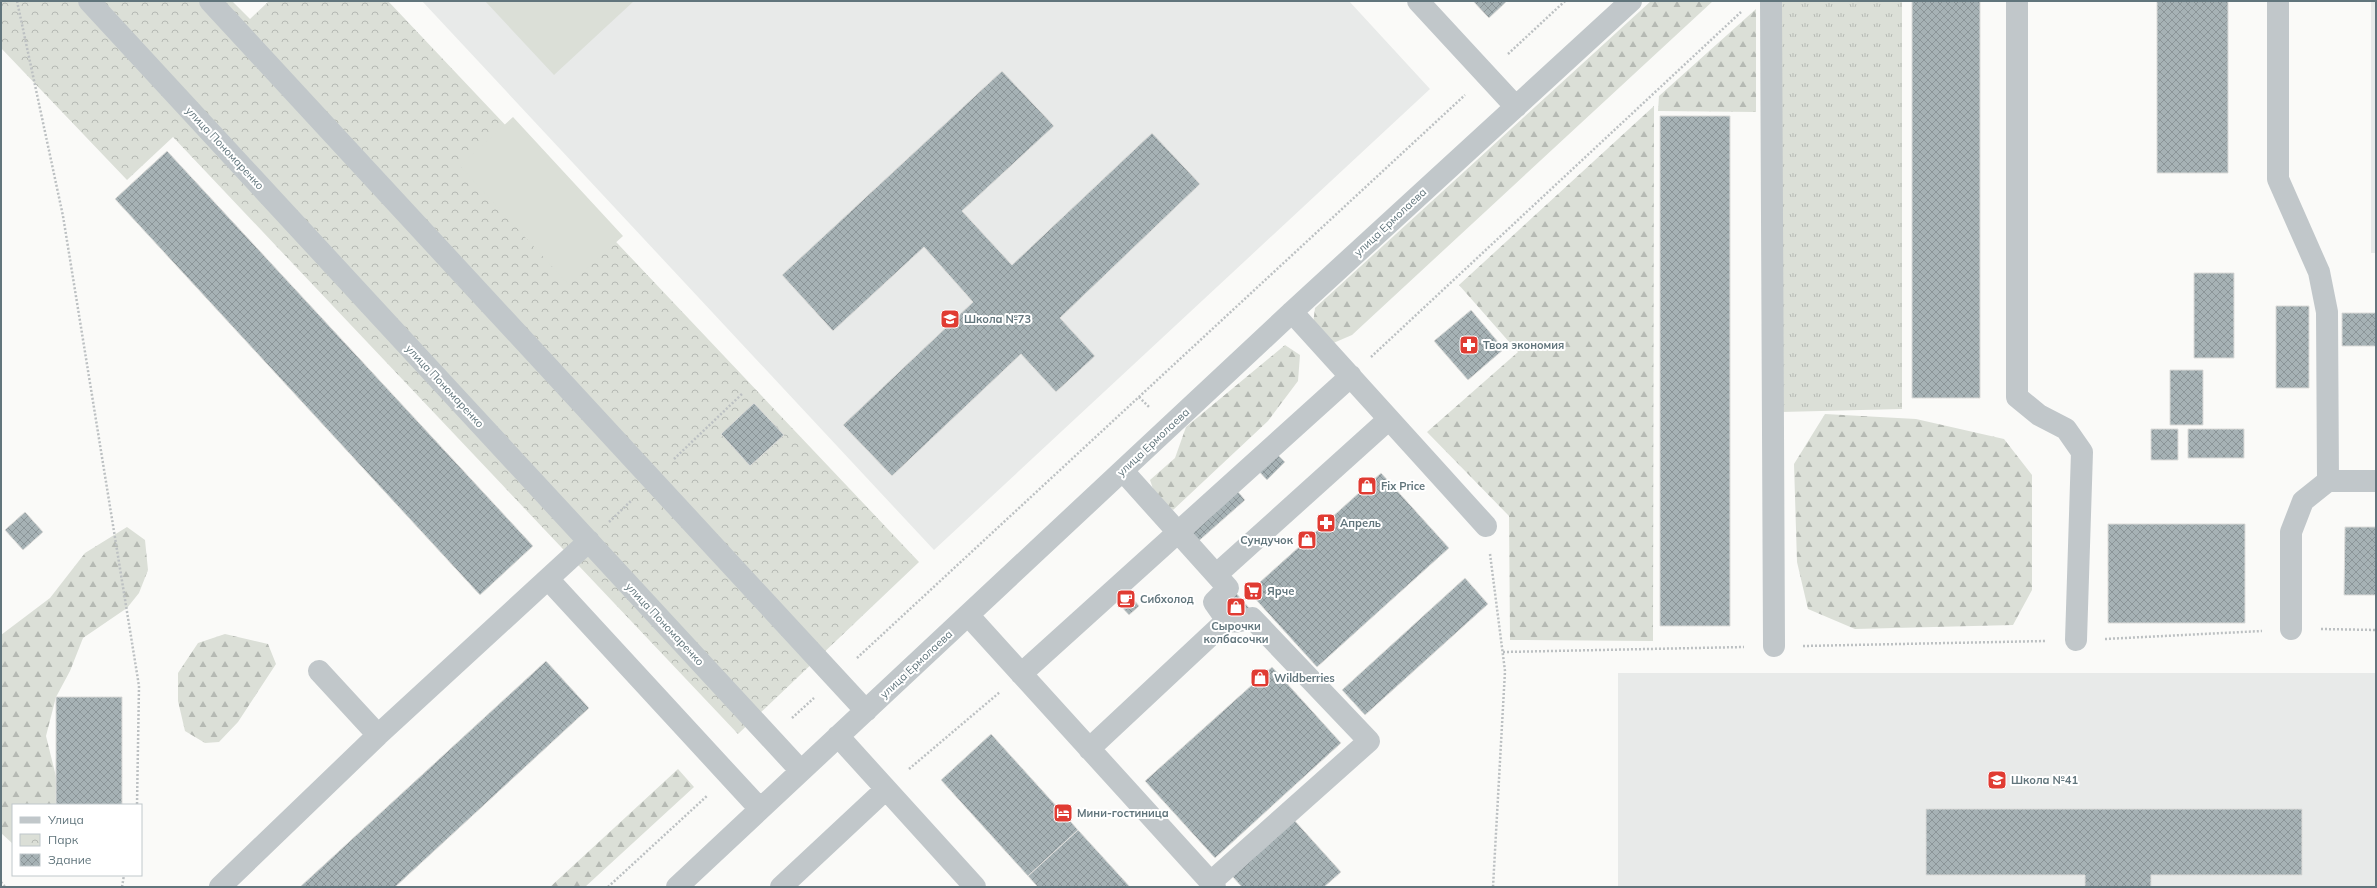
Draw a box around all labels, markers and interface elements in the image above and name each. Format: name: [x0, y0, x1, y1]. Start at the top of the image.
street label: улица Пономаренко: [183, 104, 267, 192]
street label: улица Ермолаева: [1351, 185, 1429, 259]
school or university icon: Школа №73: [939, 308, 961, 330]
place label: Школа №73: [964, 312, 1031, 326]
pharmacy icon: Твоя экономия: [1458, 334, 1480, 356]
place label: Твоя экономия: [1483, 338, 1564, 352]
street label: улица Пономаренко: [403, 342, 487, 430]
street label: улица Ермолаева: [1114, 405, 1192, 479]
shop icon: Fix Price: [1356, 475, 1378, 497]
place label: Fix Price: [1381, 479, 1425, 493]
pharmacy icon: Апрель: [1315, 512, 1337, 534]
place label: Апрель: [1340, 516, 1381, 530]
shop icon: Сундучок: [1296, 529, 1318, 551]
place label: Сундучок: [1240, 533, 1294, 547]
street label: улица Пономаренко: [623, 580, 707, 668]
supermarket icon: Ярче: [1242, 580, 1264, 602]
place label: Ярче: [1267, 584, 1294, 598]
cafe icon: Сибхолод: [1115, 588, 1137, 610]
place label: Сибхолод: [1140, 592, 1194, 606]
shop icon: Сырочки колбасочки: [1225, 596, 1247, 618]
place label: Сырочки колбасочки: [1204, 619, 1269, 646]
street label: улица Ермолаева: [877, 627, 955, 701]
shop icon: Wildberries: [1249, 667, 1271, 689]
place label: Wildberries: [1274, 671, 1335, 685]
school or university icon: Школа №41: [1986, 769, 2008, 791]
place label: Школа №41: [2011, 773, 2078, 787]
hotel icon: Мини-гостиница: [1052, 802, 1074, 824]
legend: [12, 804, 142, 876]
place label: Мини-гостиница: [1077, 806, 1169, 820]
text: Улица: [47, 812, 84, 827]
text: Парк: [48, 832, 79, 847]
text: Здание: [48, 852, 92, 867]

